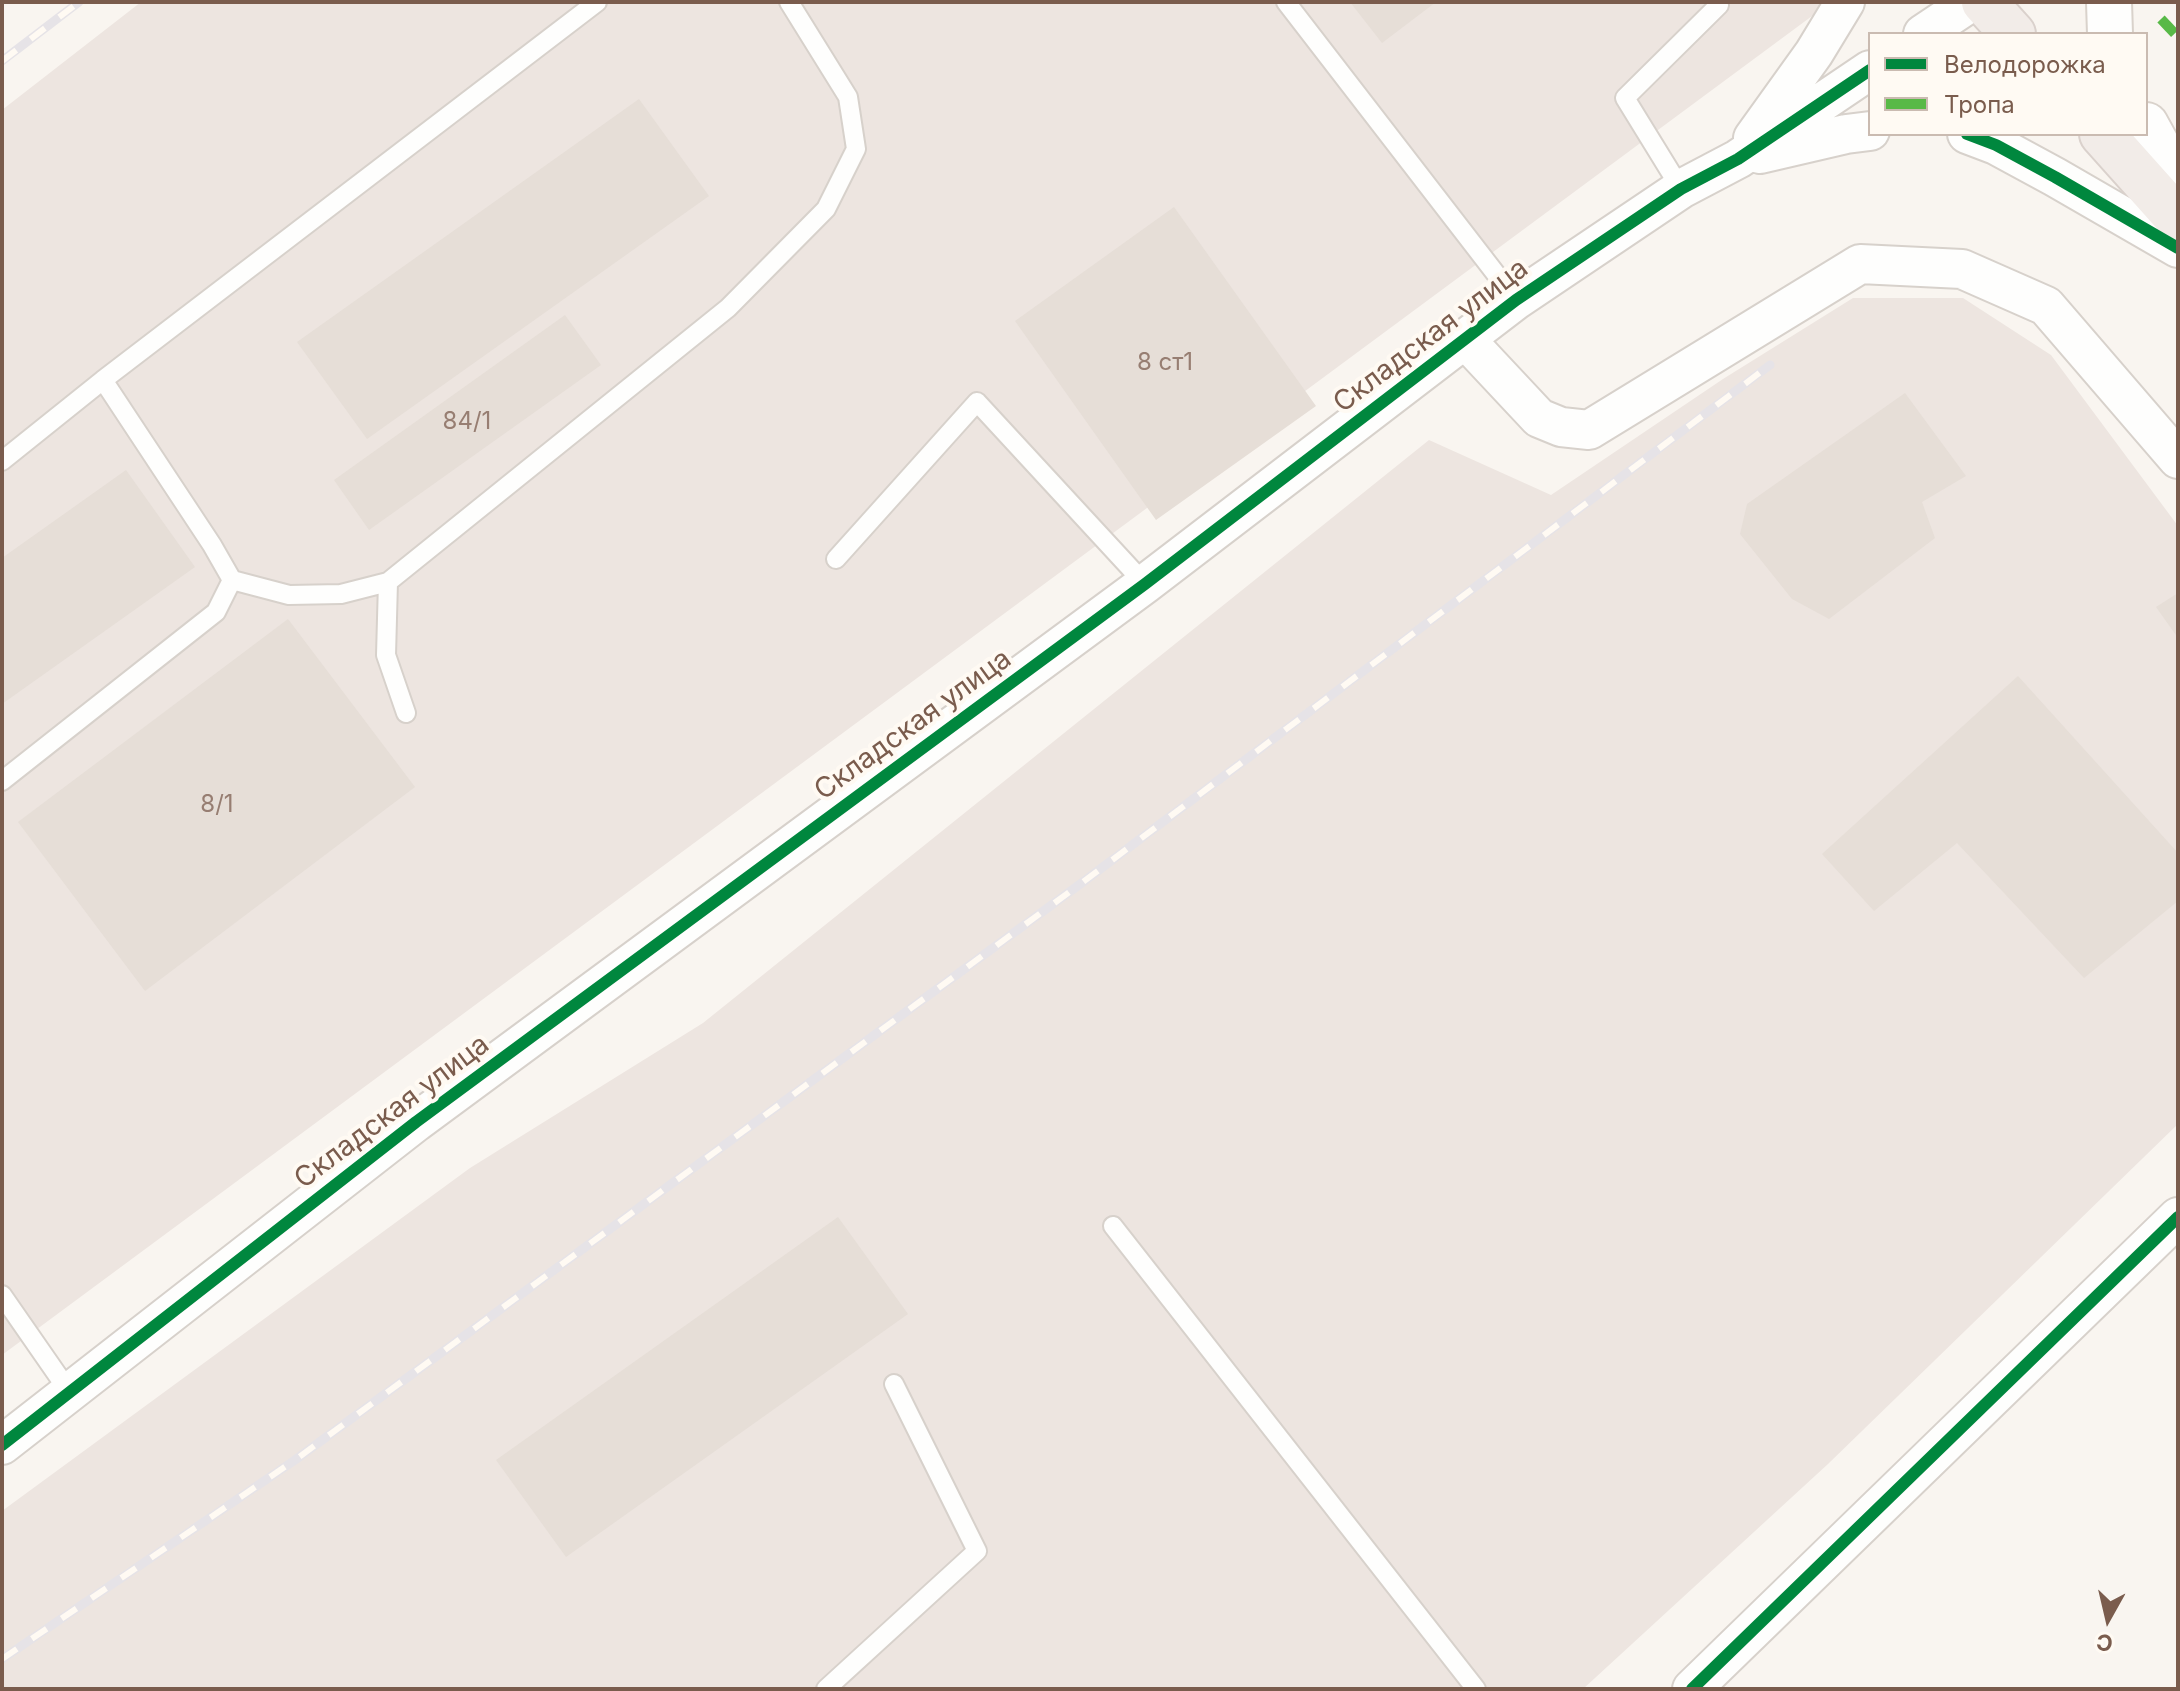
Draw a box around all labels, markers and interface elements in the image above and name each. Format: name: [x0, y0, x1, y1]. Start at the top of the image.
legend: [1868, 32, 2148, 136]
text: Велодорожка: [1944, 50, 2106, 79]
text: Тропа: [1944, 90, 2015, 119]
street label: Складская улица: [1327, 252, 1535, 420]
house number: 8 ст1: [1137, 349, 1193, 377]
house number: 84/1: [443, 408, 491, 436]
street label: Складская улица: [808, 642, 1018, 808]
house number: 8/1: [200, 791, 234, 819]
street label: Складская улица: [288, 1028, 496, 1196]
north arrow: [2068, 1579, 2148, 1659]
text: С: [2095, 1629, 2115, 1657]

